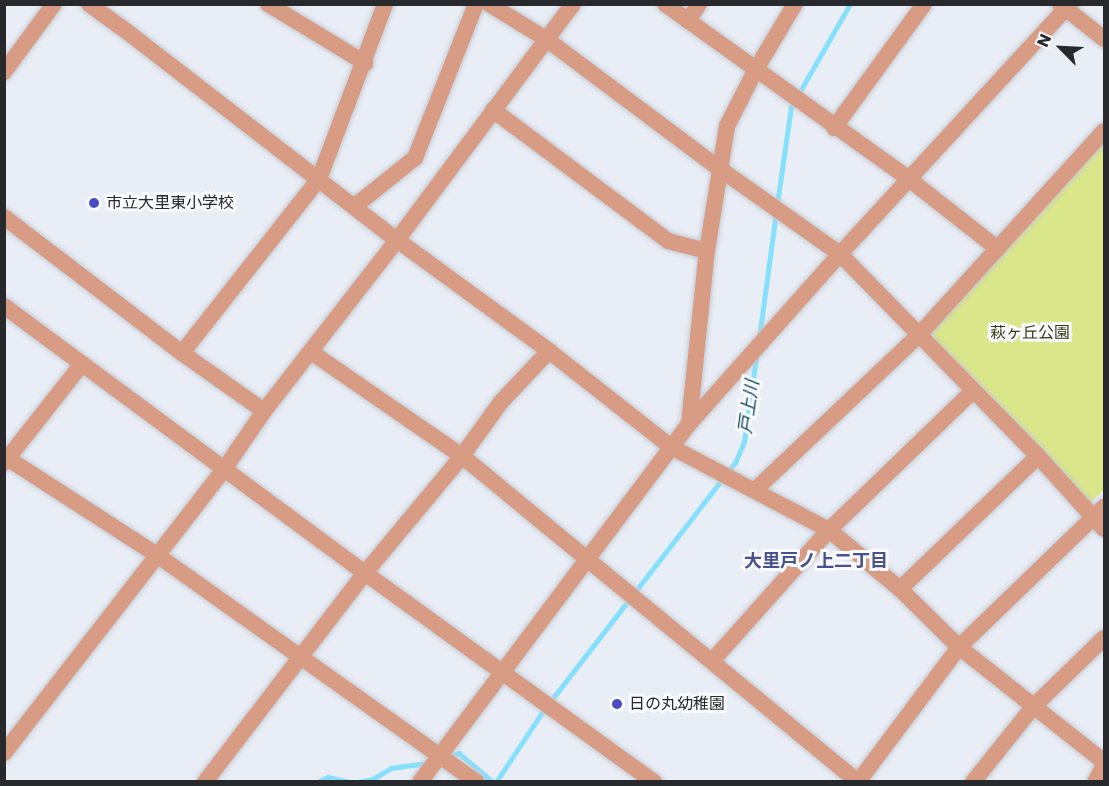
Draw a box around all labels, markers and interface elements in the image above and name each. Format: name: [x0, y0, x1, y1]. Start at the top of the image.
north arrow: [1031, 18, 1091, 78]
text: N: [1031, 30, 1057, 51]
place label: 市立大里東小学校: [106, 193, 234, 213]
marker: 市立大里東小学校: [87, 196, 101, 210]
park label: 萩ヶ丘公園: [990, 323, 1070, 343]
water label: 戸上川: [735, 379, 763, 435]
district label: 大里戸ノ上二丁目: [744, 550, 888, 572]
place label: 日の丸幼稚園: [629, 694, 725, 714]
marker: 日の丸幼稚園: [610, 697, 624, 711]

